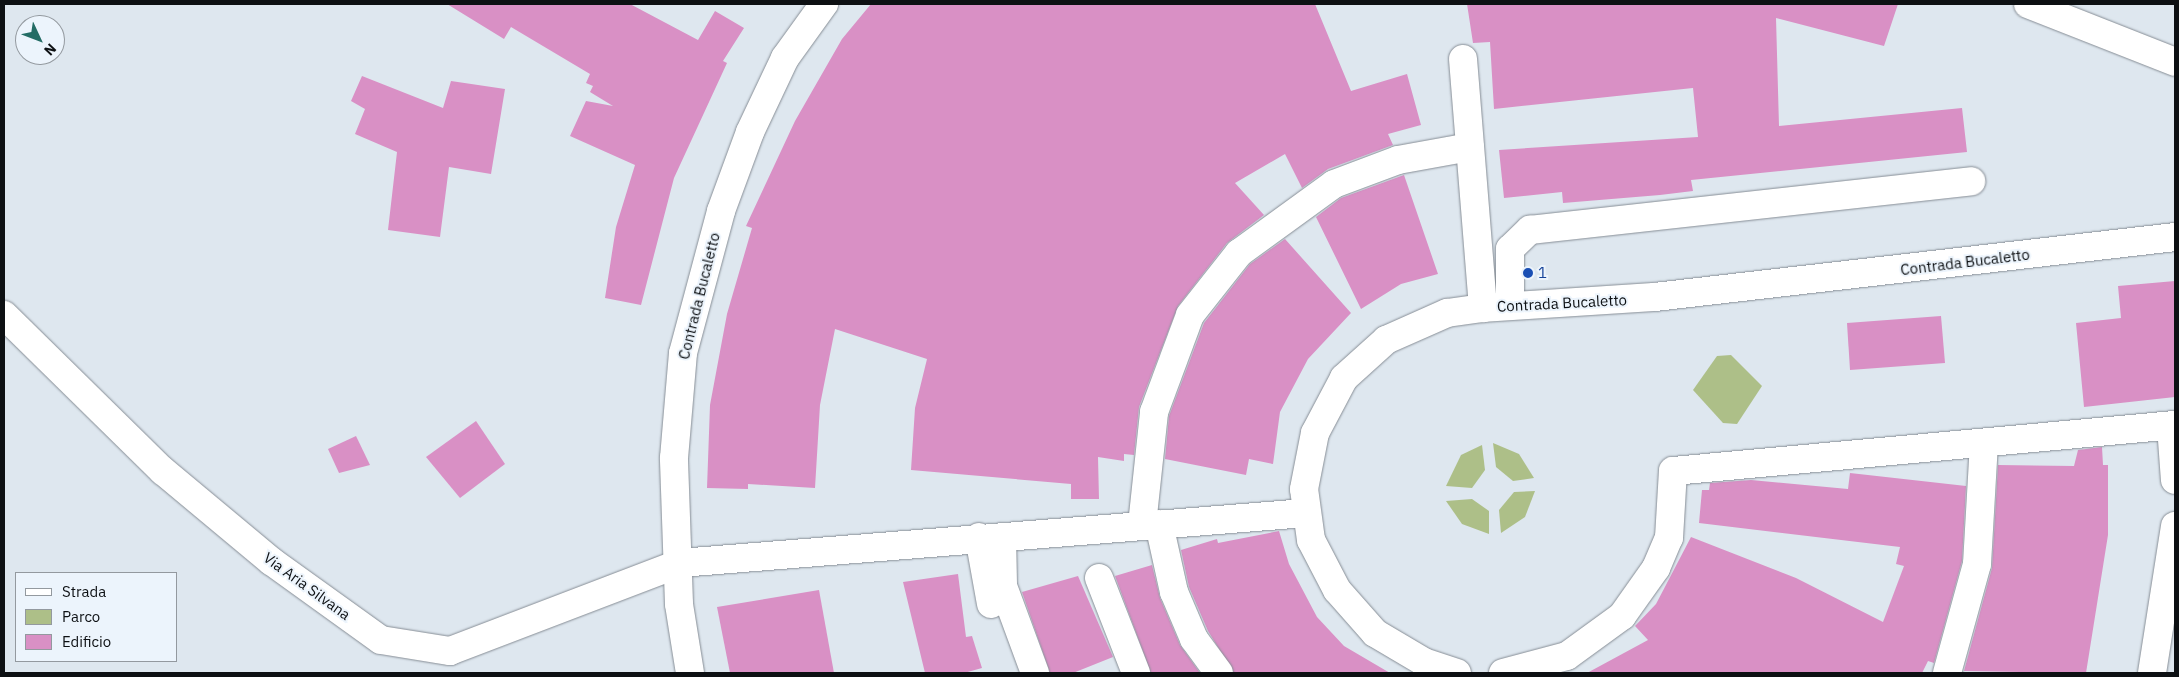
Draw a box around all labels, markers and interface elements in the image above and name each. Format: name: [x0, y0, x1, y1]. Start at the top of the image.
north arrow: [15, 15, 65, 65]
text: N: [40, 40, 60, 59]
street label: Contrada Bucaletto: [675, 231, 723, 361]
street label: Contrada Bucaletto: [1899, 245, 2031, 279]
place label: 1: [1538, 264, 1547, 282]
marker: 1: [1522, 267, 1534, 279]
street label: Contrada Bucaletto: [1497, 291, 1627, 315]
street label: Via Aria Silvana: [260, 548, 354, 624]
legend: [15, 572, 178, 662]
text: Strada: [62, 582, 106, 601]
text: Parco: [62, 607, 100, 626]
text: Edificio: [62, 632, 111, 651]

